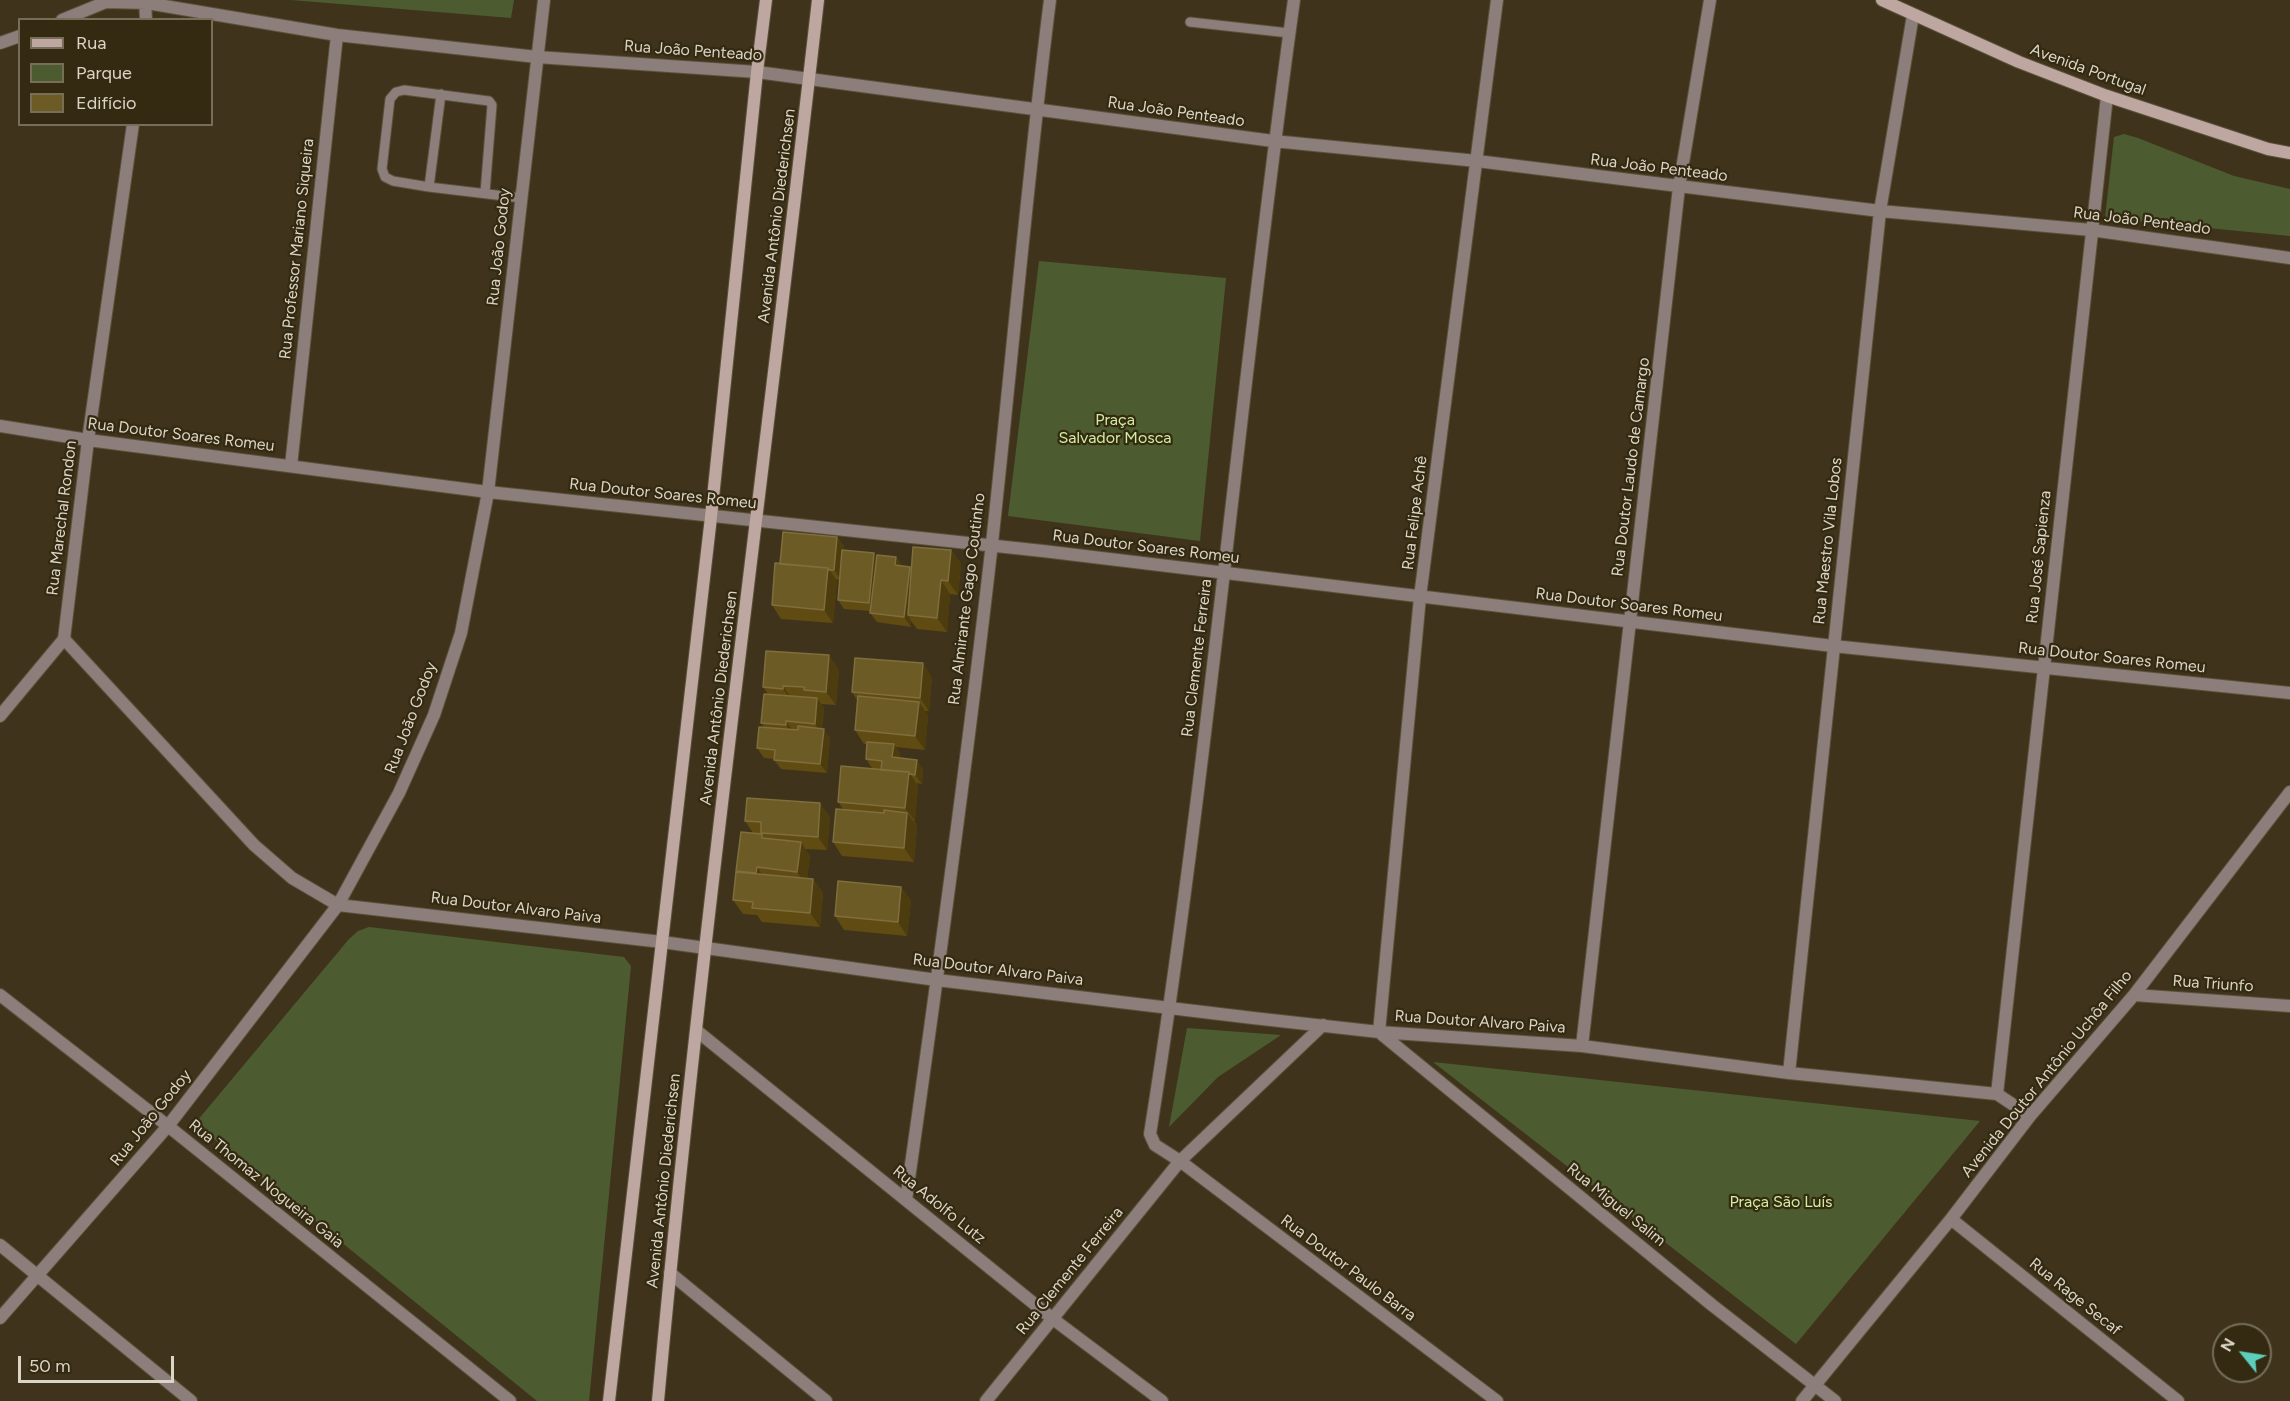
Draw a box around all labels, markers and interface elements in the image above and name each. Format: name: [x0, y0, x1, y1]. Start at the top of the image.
legend: [18, 18, 213, 126]
text: Rua: [76, 32, 107, 54]
street label: Rua João Penteado: [623, 37, 763, 65]
street label: Avenida Portugal: [2028, 40, 2148, 100]
text: Parque: [76, 62, 132, 84]
text: Edifício: [76, 92, 137, 114]
street label: Rua João Penteado: [1106, 93, 1246, 131]
street label: Avenida Antônio Diederichsen: [754, 108, 800, 324]
street label: Rua Professor Mariano Siqueira: [276, 138, 318, 360]
street label: Rua João Penteado: [1589, 150, 1729, 186]
street label: Rua João Godoy: [483, 187, 515, 307]
street label: Rua João Penteado: [2072, 203, 2212, 239]
street label: Rua Doutor Laudo de Camargo: [1608, 356, 1654, 578]
park label: Praça Salvador Mosca: [1059, 410, 1171, 448]
street label: Rua Doutor Soares Romeu: [86, 414, 276, 456]
street label: Rua Marechal Rondon: [43, 439, 81, 597]
street label: Rua Felipe Achê: [1398, 455, 1432, 571]
street label: Rua Maestro Vila Lobos: [1810, 457, 1846, 625]
street label: Rua Doutor Soares Romeu: [568, 475, 758, 513]
street label: Rua José Sapienza: [2022, 490, 2056, 624]
street label: Rua Almirante Gago Coutinho: [944, 492, 990, 706]
street label: Rua Doutor Soares Romeu: [1051, 526, 1241, 568]
street label: Rua Clemente Ferreira: [1178, 578, 1216, 738]
street label: Rua Doutor Soares Romeu: [1534, 584, 1724, 626]
street label: Avenida Antônio Diederichsen: [696, 590, 742, 806]
street label: Rua Doutor Soares Romeu: [2017, 639, 2207, 677]
street label: Rua João Godoy: [381, 659, 441, 777]
street label: Rua Doutor Alvaro Paiva: [430, 888, 602, 928]
street label: Rua Doutor Alvaro Paiva: [912, 950, 1084, 990]
street label: Avenida Doutor Antônio Uchôa Filho: [1957, 967, 2137, 1181]
street label: Rua Triunfo: [2172, 972, 2254, 996]
street label: Rua Doutor Alvaro Paiva: [1394, 1006, 1566, 1038]
street label: Rua João Godoy: [106, 1066, 196, 1170]
street label: Avenida Antônio Diederichsen: [643, 1073, 685, 1289]
street label: Rua Thomaz Nogueira Gaia: [185, 1116, 347, 1252]
street label: Rua Miguel Salim: [1563, 1159, 1669, 1251]
street label: Rua Adolfo Lutz: [889, 1162, 989, 1248]
park label: Praça São Luís: [1729, 1192, 1833, 1212]
street label: Rua Clemente Ferreira: [1013, 1203, 1127, 1339]
street label: Rua Doutor Paulo Barra: [1276, 1211, 1420, 1325]
street label: Rua Rage Secaf: [2025, 1254, 2125, 1340]
north arrow: [2212, 1323, 2272, 1383]
text: N: [2216, 1335, 2239, 1355]
scale bar: [21, 1344, 177, 1382]
text: 50 m: [29, 1355, 71, 1377]

